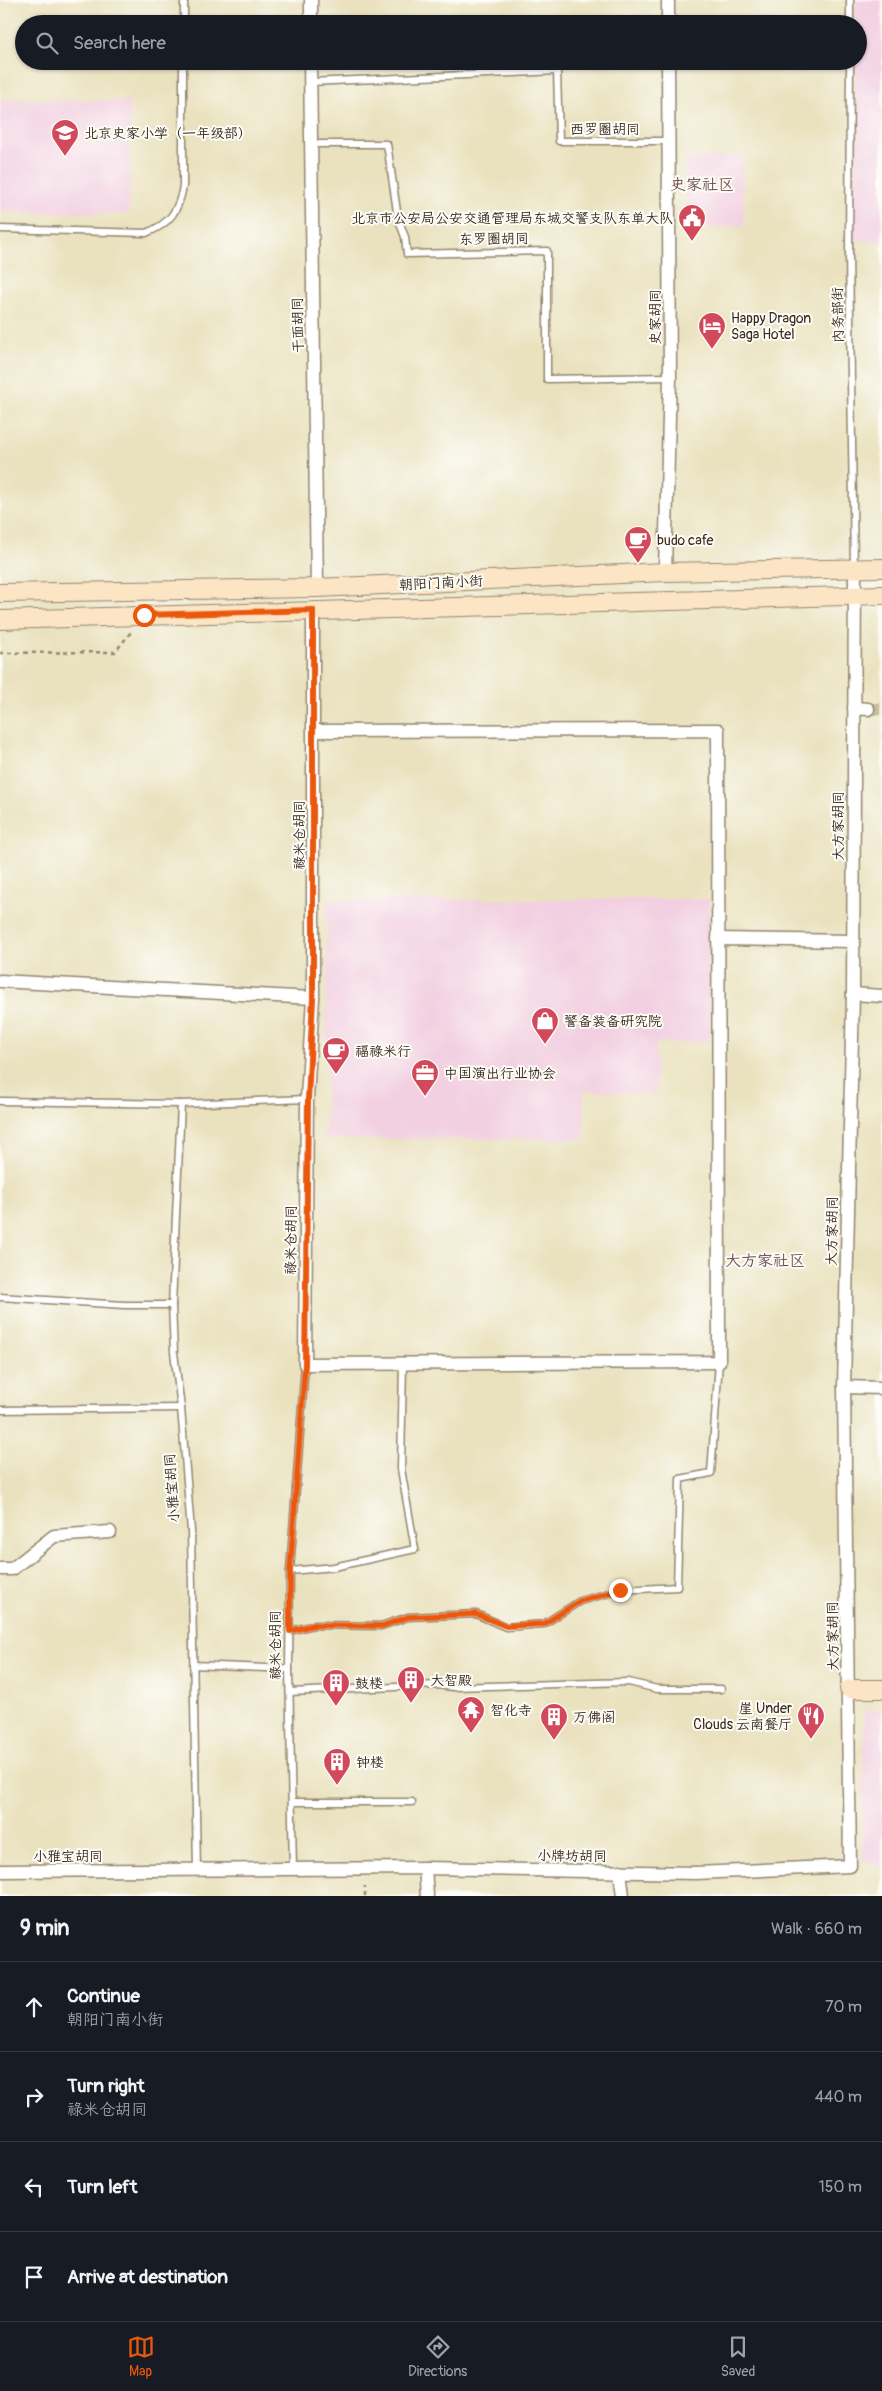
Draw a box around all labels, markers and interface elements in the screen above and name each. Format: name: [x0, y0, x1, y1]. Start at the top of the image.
search box: [15, 15, 867, 70]
icon: search: [33, 29, 61, 57]
text: Search here: [73, 31, 166, 55]
school or university icon: 北京史家小学（一年级部）: [50, 118, 80, 157]
street label: 西罗圈胡同: [570, 121, 640, 138]
place label: 北京史家小学（一年级部）: [84, 125, 252, 142]
district label: 史家社区: [670, 175, 734, 195]
public building icon: 北京市公安局公安交通管理局东城交警支队东单大队: [677, 203, 707, 242]
place label: 北京市公安局公安交通管理局东城交警支队东单大队: [351, 210, 673, 227]
street label: 东罗圈胡同: [459, 230, 529, 248]
street label: 内务部街: [829, 287, 847, 343]
street label: 史家胡同: [647, 289, 664, 345]
street label: 干面胡同: [289, 297, 307, 353]
place label: Happy Dragon Saga Hotel: [731, 310, 811, 343]
hotel icon: Happy Dragon Saga Hotel: [697, 311, 727, 350]
cafe icon: budo cafe: [623, 525, 653, 564]
place label: budo cafe: [657, 532, 714, 549]
street label: 朝阳门南小街: [399, 572, 483, 594]
route start: [133, 604, 156, 627]
street label: 大方家胡同: [830, 791, 847, 861]
street label: 禄米仓胡同: [291, 800, 308, 870]
shop icon: 警备装备研究院: [530, 1006, 560, 1045]
place label: 警备装备研究院: [564, 1013, 662, 1030]
cafe icon: 福禄米行: [321, 1036, 351, 1075]
place label: 福禄米行: [355, 1043, 411, 1060]
office icon: 中国演出行业协会: [410, 1058, 440, 1097]
place label: 中国演出行业协会: [444, 1065, 556, 1082]
street label: 大方家胡同: [823, 1196, 841, 1266]
street label: 禄米仓胡同: [282, 1205, 300, 1275]
district label: 大方家社区: [725, 1251, 805, 1271]
street label: 小雅宝胡同: [161, 1452, 183, 1524]
route end: [609, 1579, 632, 1602]
street label: 大方家胡同: [824, 1601, 842, 1671]
street label: 禄米仓胡同: [267, 1610, 284, 1680]
building icon: 大智殿: [396, 1665, 426, 1704]
building icon: 鼓楼: [321, 1668, 351, 1707]
place label: 大智殿: [430, 1672, 472, 1689]
place label: 鼓楼: [355, 1675, 383, 1692]
temple icon: 智化寺: [456, 1695, 486, 1734]
place label: 崖 Under Clouds 云南餐厅: [693, 1700, 792, 1733]
restaurant icon: 崖 Under Clouds 云南餐厅: [796, 1701, 826, 1740]
place label: 智化寺: [490, 1702, 532, 1719]
building icon: 万佛阁: [539, 1702, 569, 1741]
place label: 万佛阁: [573, 1709, 615, 1726]
building icon: 钟楼: [322, 1747, 352, 1786]
place label: 钟楼: [356, 1754, 384, 1771]
street label: 小牌坊胡同: [537, 1847, 607, 1865]
street label: 小雅宝胡同: [33, 1848, 103, 1865]
text: 9 min: [20, 1915, 69, 1942]
text: Walk · 660 m: [771, 1919, 862, 1939]
text: Continue: [67, 1984, 140, 2008]
icon: ahead: [20, 1993, 48, 2021]
text: 70 m: [825, 1997, 862, 2017]
text: 朝阳门南小街: [67, 2010, 163, 2030]
text: Turn right: [67, 2074, 145, 2098]
icon: right: [20, 2083, 48, 2111]
text: 440 m: [815, 2087, 862, 2107]
text: 禄米仓胡同: [67, 2100, 147, 2120]
icon: left: [20, 2173, 48, 2201]
text: Turn left: [67, 2175, 137, 2199]
text: 150 m: [818, 2177, 862, 2197]
icon: arrive: [20, 2263, 48, 2291]
text: Arrive at destination: [67, 2265, 228, 2289]
tab: Map: [127, 2333, 155, 2380]
tab: Directions: [408, 2333, 467, 2380]
tab: Saved: [721, 2333, 755, 2380]

